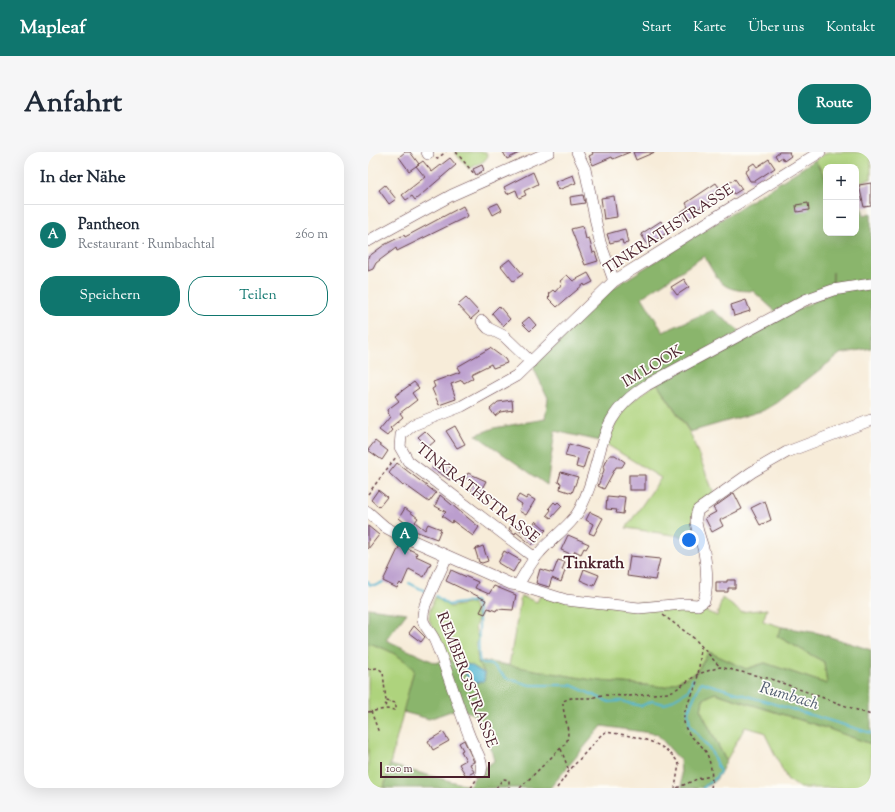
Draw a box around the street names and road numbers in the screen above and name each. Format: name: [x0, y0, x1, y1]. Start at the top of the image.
street label: TINKRATHSTRASSE: [600, 180, 738, 280]
street label: IM LOOK: [619, 341, 687, 393]
street label: TINKRATHSTRASSE: [411, 439, 543, 549]
street label: REMBERGSTRASSE: [430, 609, 502, 751]

